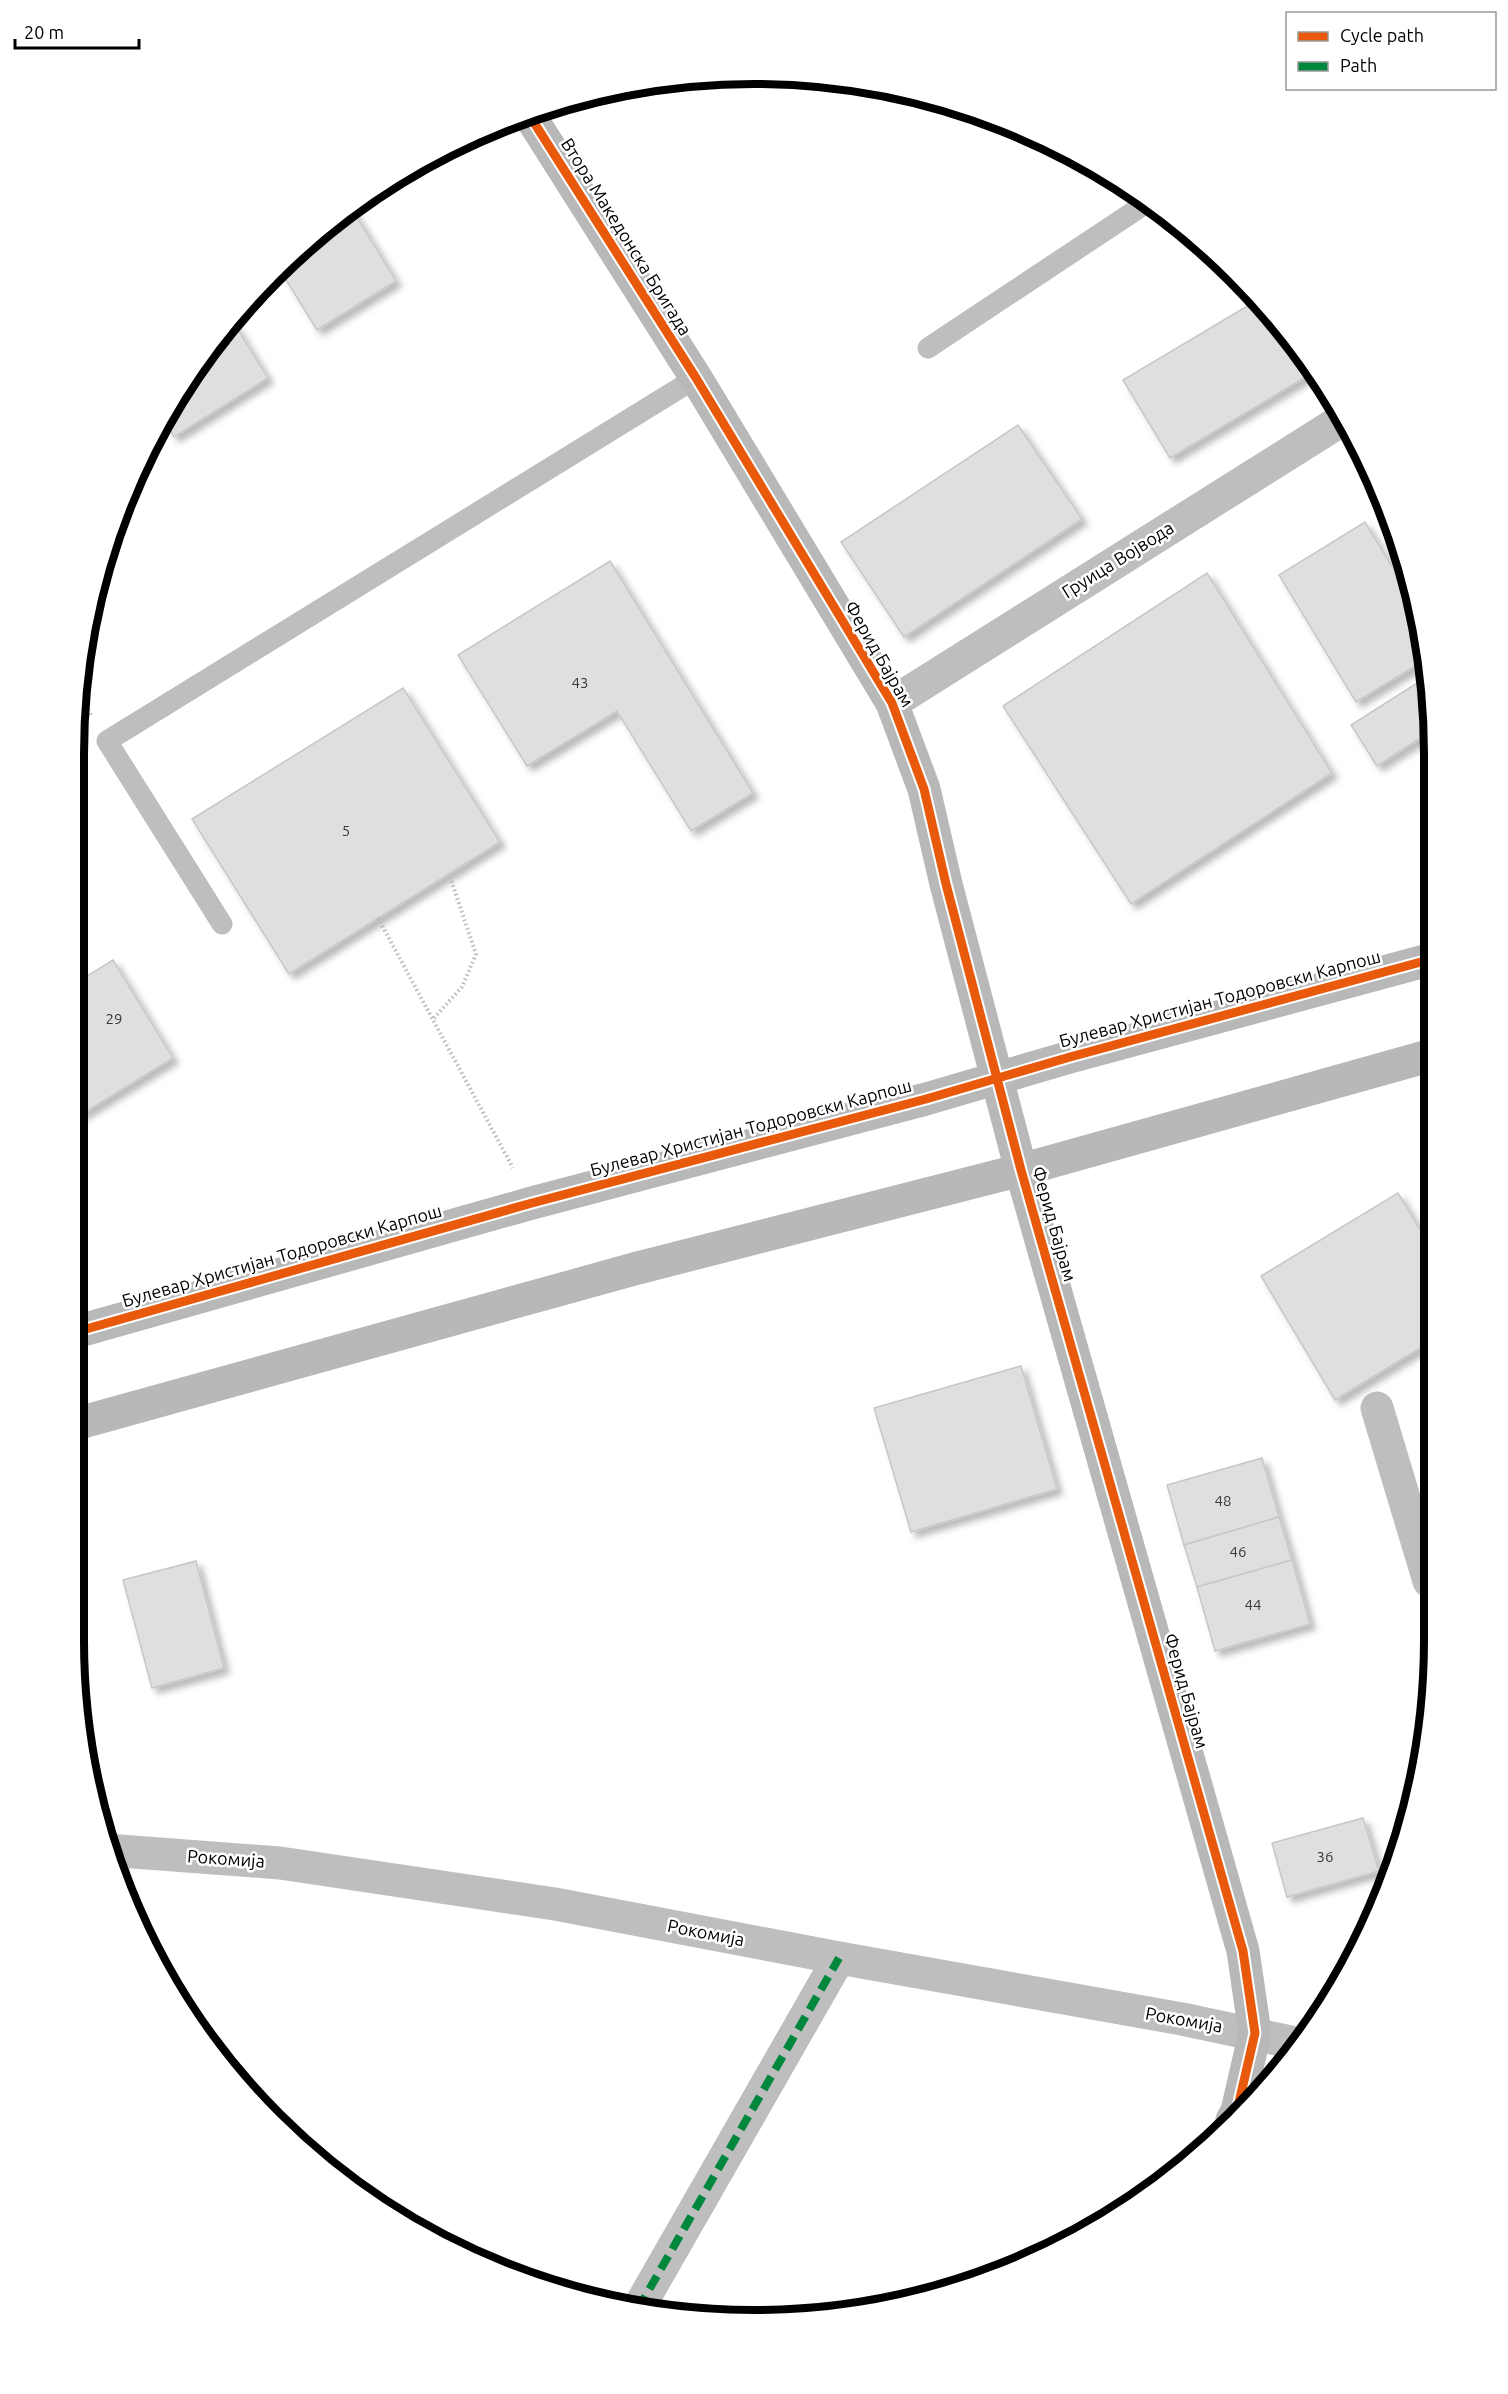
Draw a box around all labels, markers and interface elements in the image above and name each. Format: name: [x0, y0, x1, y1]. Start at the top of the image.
scale bar: [15, 12, 140, 50]
legend: [1286, 12, 1496, 90]
text: 20 m: [24, 22, 64, 42]
text: Cycle path: [1340, 25, 1424, 45]
text: Path: [1340, 55, 1377, 75]
street label: Втора Македонска Бригада: [558, 134, 696, 339]
street label: Груица Војвода: [1058, 517, 1177, 602]
street label: Ферид Бајрам: [841, 597, 918, 710]
house number: 43: [572, 674, 588, 691]
house number: 5: [342, 822, 350, 839]
street label: Булевар Христијан Тодоровски Карпош: [1057, 945, 1383, 1051]
house number: 29: [106, 1010, 122, 1027]
street label: Булевар Христијан Тодоровски Карпош: [588, 1074, 914, 1180]
street label: Ферид Бајрам: [1029, 1164, 1081, 1284]
street label: Булевар Христијан Тодоровски Карпош: [119, 1200, 444, 1310]
house number: 48: [1215, 1492, 1231, 1509]
house number: 46: [1230, 1543, 1246, 1560]
house number: 44: [1245, 1596, 1261, 1613]
street label: Ферид Бајрам: [1161, 1631, 1213, 1751]
street label: Рокомија: [187, 1845, 266, 1871]
house number: 36: [1317, 1848, 1333, 1865]
street label: Рокомија: [666, 1915, 746, 1949]
street label: Рокомија: [1144, 2002, 1224, 2036]

